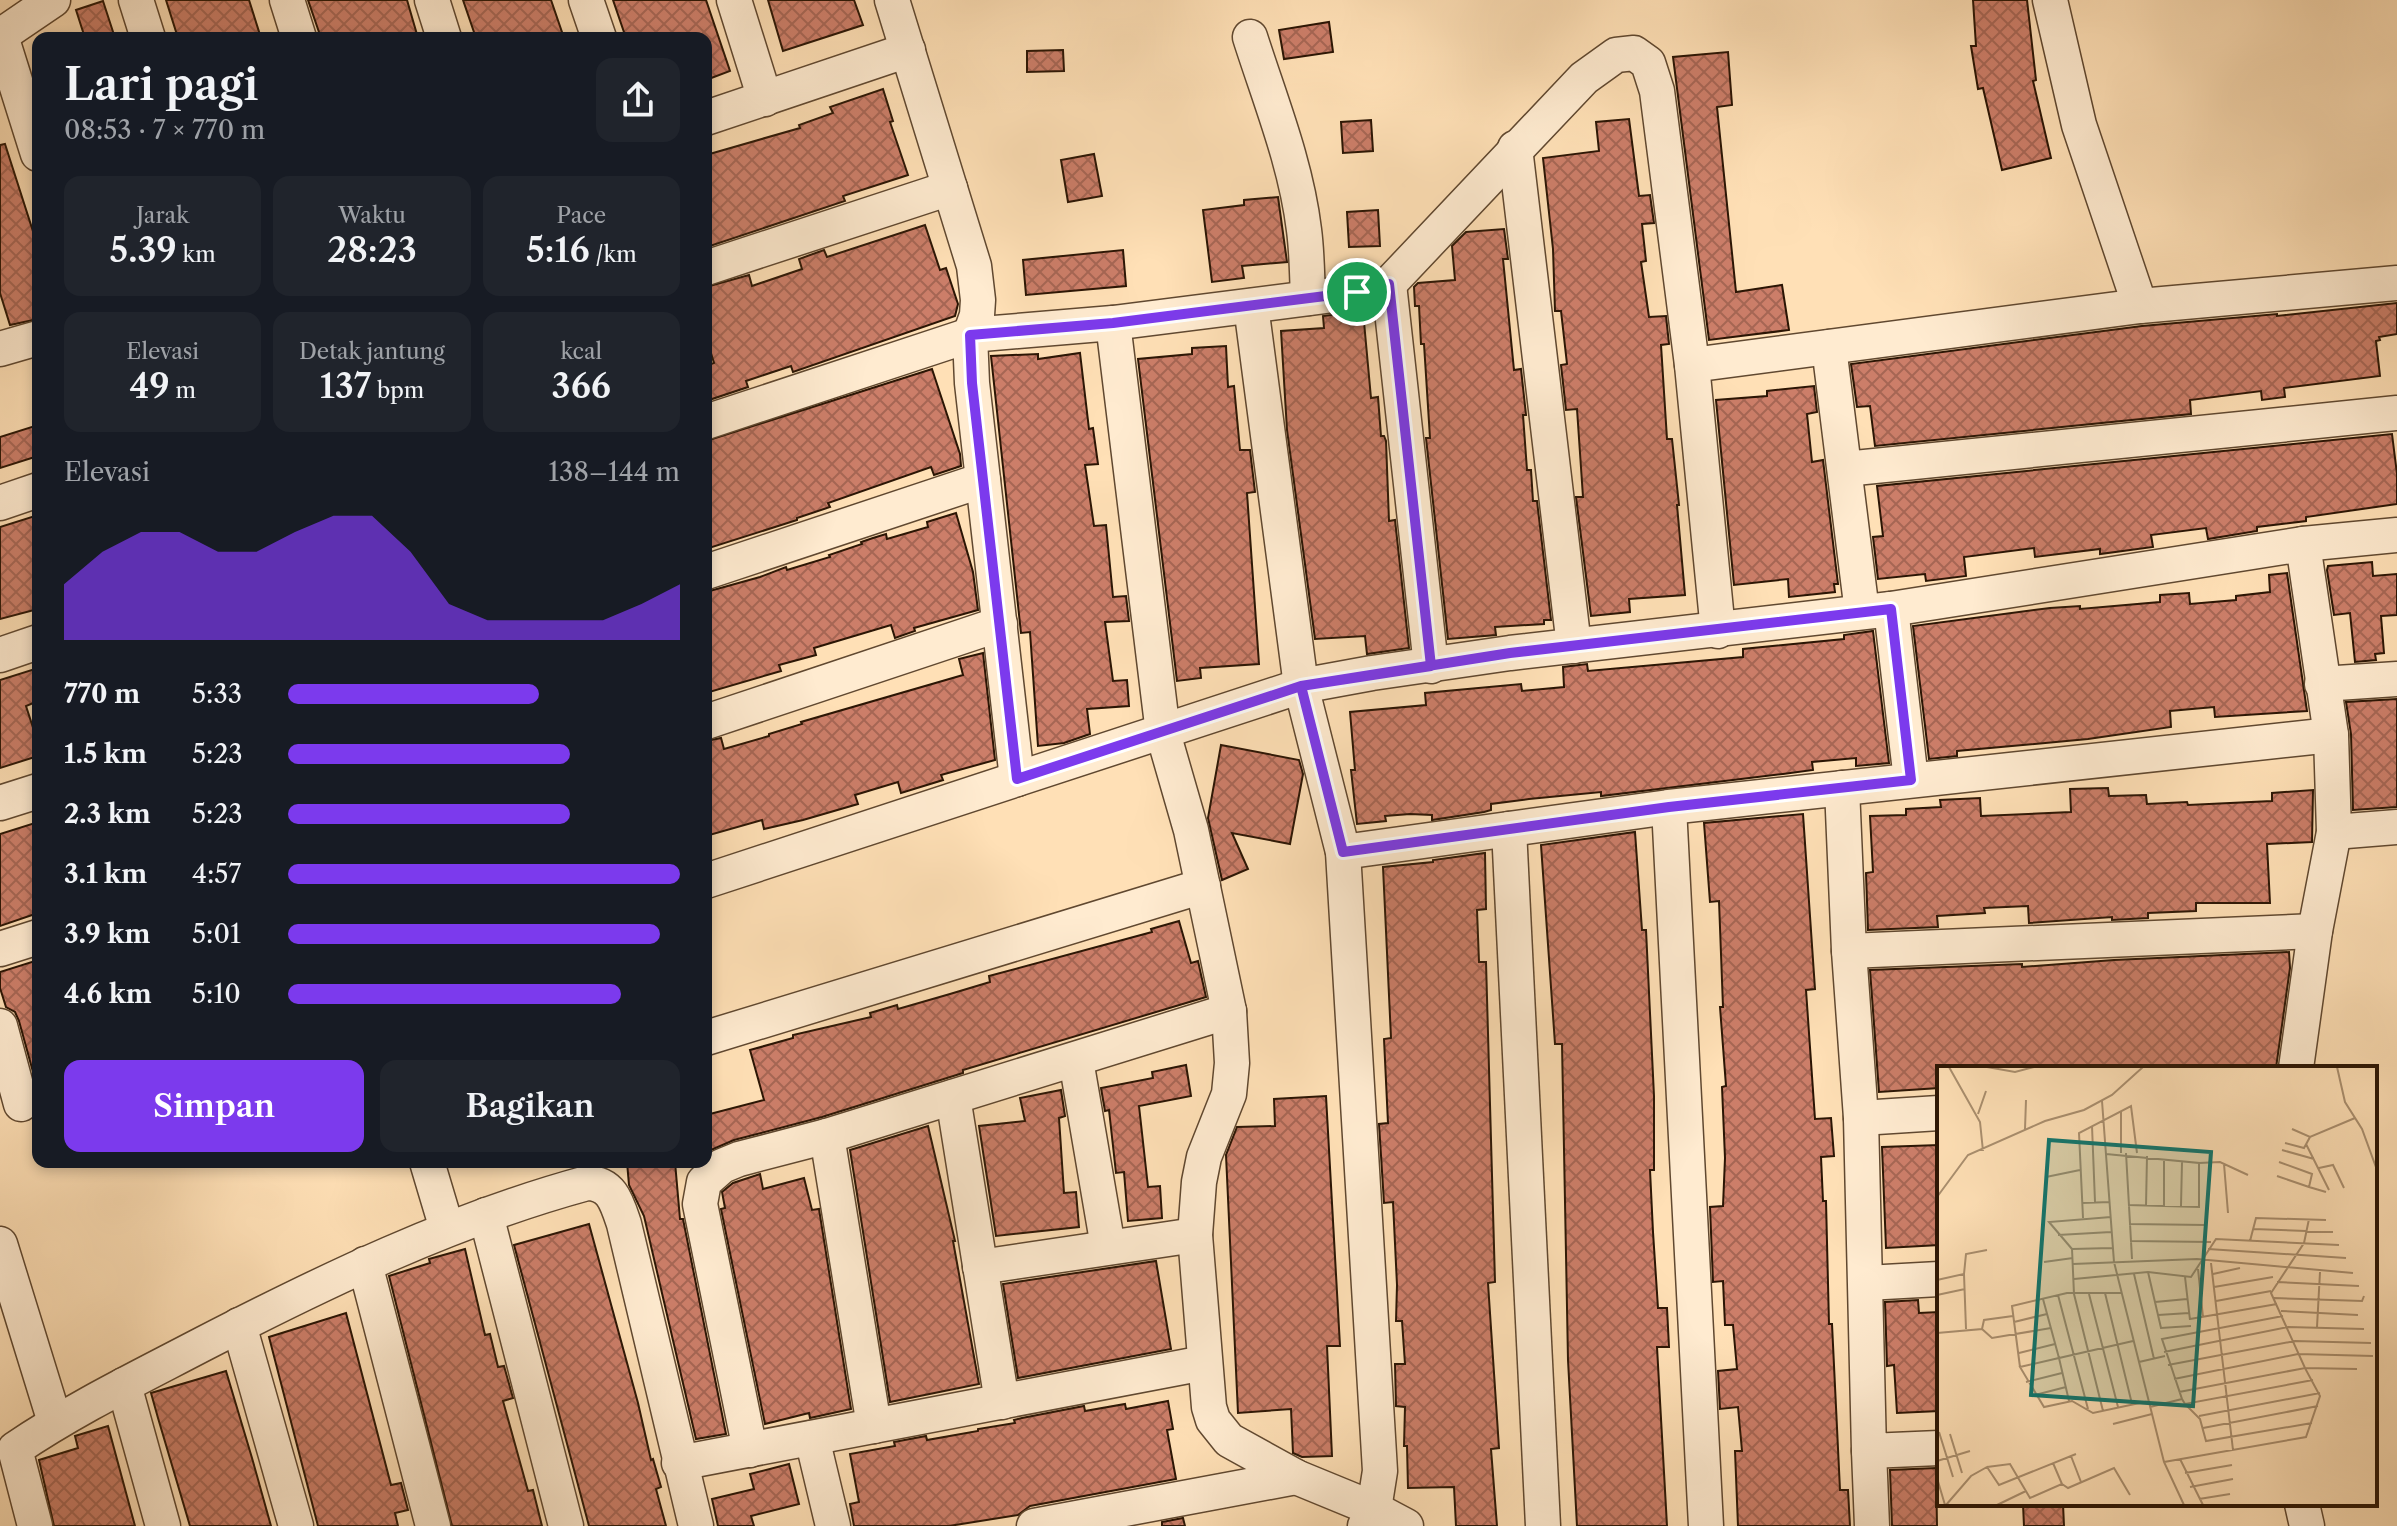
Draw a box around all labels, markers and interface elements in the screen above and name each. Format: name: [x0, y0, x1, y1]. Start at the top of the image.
text: Lari pagi: [64, 57, 258, 111]
button: share: [596, 58, 680, 142]
text: 08:53 · 7 × 770 m: [64, 114, 265, 146]
text: Jarak: [136, 202, 189, 229]
text: Waktu: [338, 202, 406, 229]
text: Pace: [556, 202, 606, 229]
text: 5.39: [110, 229, 177, 271]
text: 28:23: [327, 229, 417, 271]
text: 5:16: [526, 229, 590, 271]
text: km: [177, 241, 216, 268]
text: /km: [590, 241, 637, 268]
pin: [1323, 258, 1391, 326]
icon: arrive: [1335, 270, 1379, 314]
text: Elevasi: [126, 338, 199, 365]
text: Detak jantung: [299, 338, 445, 365]
text: kcal: [561, 338, 602, 365]
text: 49: [129, 365, 170, 407]
text: 137: [320, 365, 371, 407]
text: 366: [552, 365, 611, 407]
text: m: [170, 377, 196, 404]
text: bpm: [371, 377, 424, 404]
text: Elevasi: [64, 456, 150, 488]
text: 138–144 m: [548, 456, 680, 488]
text: 770 m: [64, 678, 140, 710]
text: 5:33: [192, 678, 242, 710]
text: 1.5 km: [64, 738, 147, 770]
text: 5:23: [192, 738, 243, 770]
text: 2.3 km: [64, 798, 151, 830]
text: 5:23: [192, 798, 243, 830]
text: 3.1 km: [64, 858, 147, 890]
text: 4:57: [192, 858, 241, 890]
text: 3.9 km: [64, 918, 150, 950]
text: 5:01: [192, 918, 241, 950]
text: 4.6 km: [64, 978, 152, 1010]
text: 5:10: [192, 978, 241, 1010]
button: Simpan: [64, 1060, 364, 1152]
button: Bagikan: [380, 1060, 680, 1152]
inset map: [1937, 1066, 2377, 1506]

